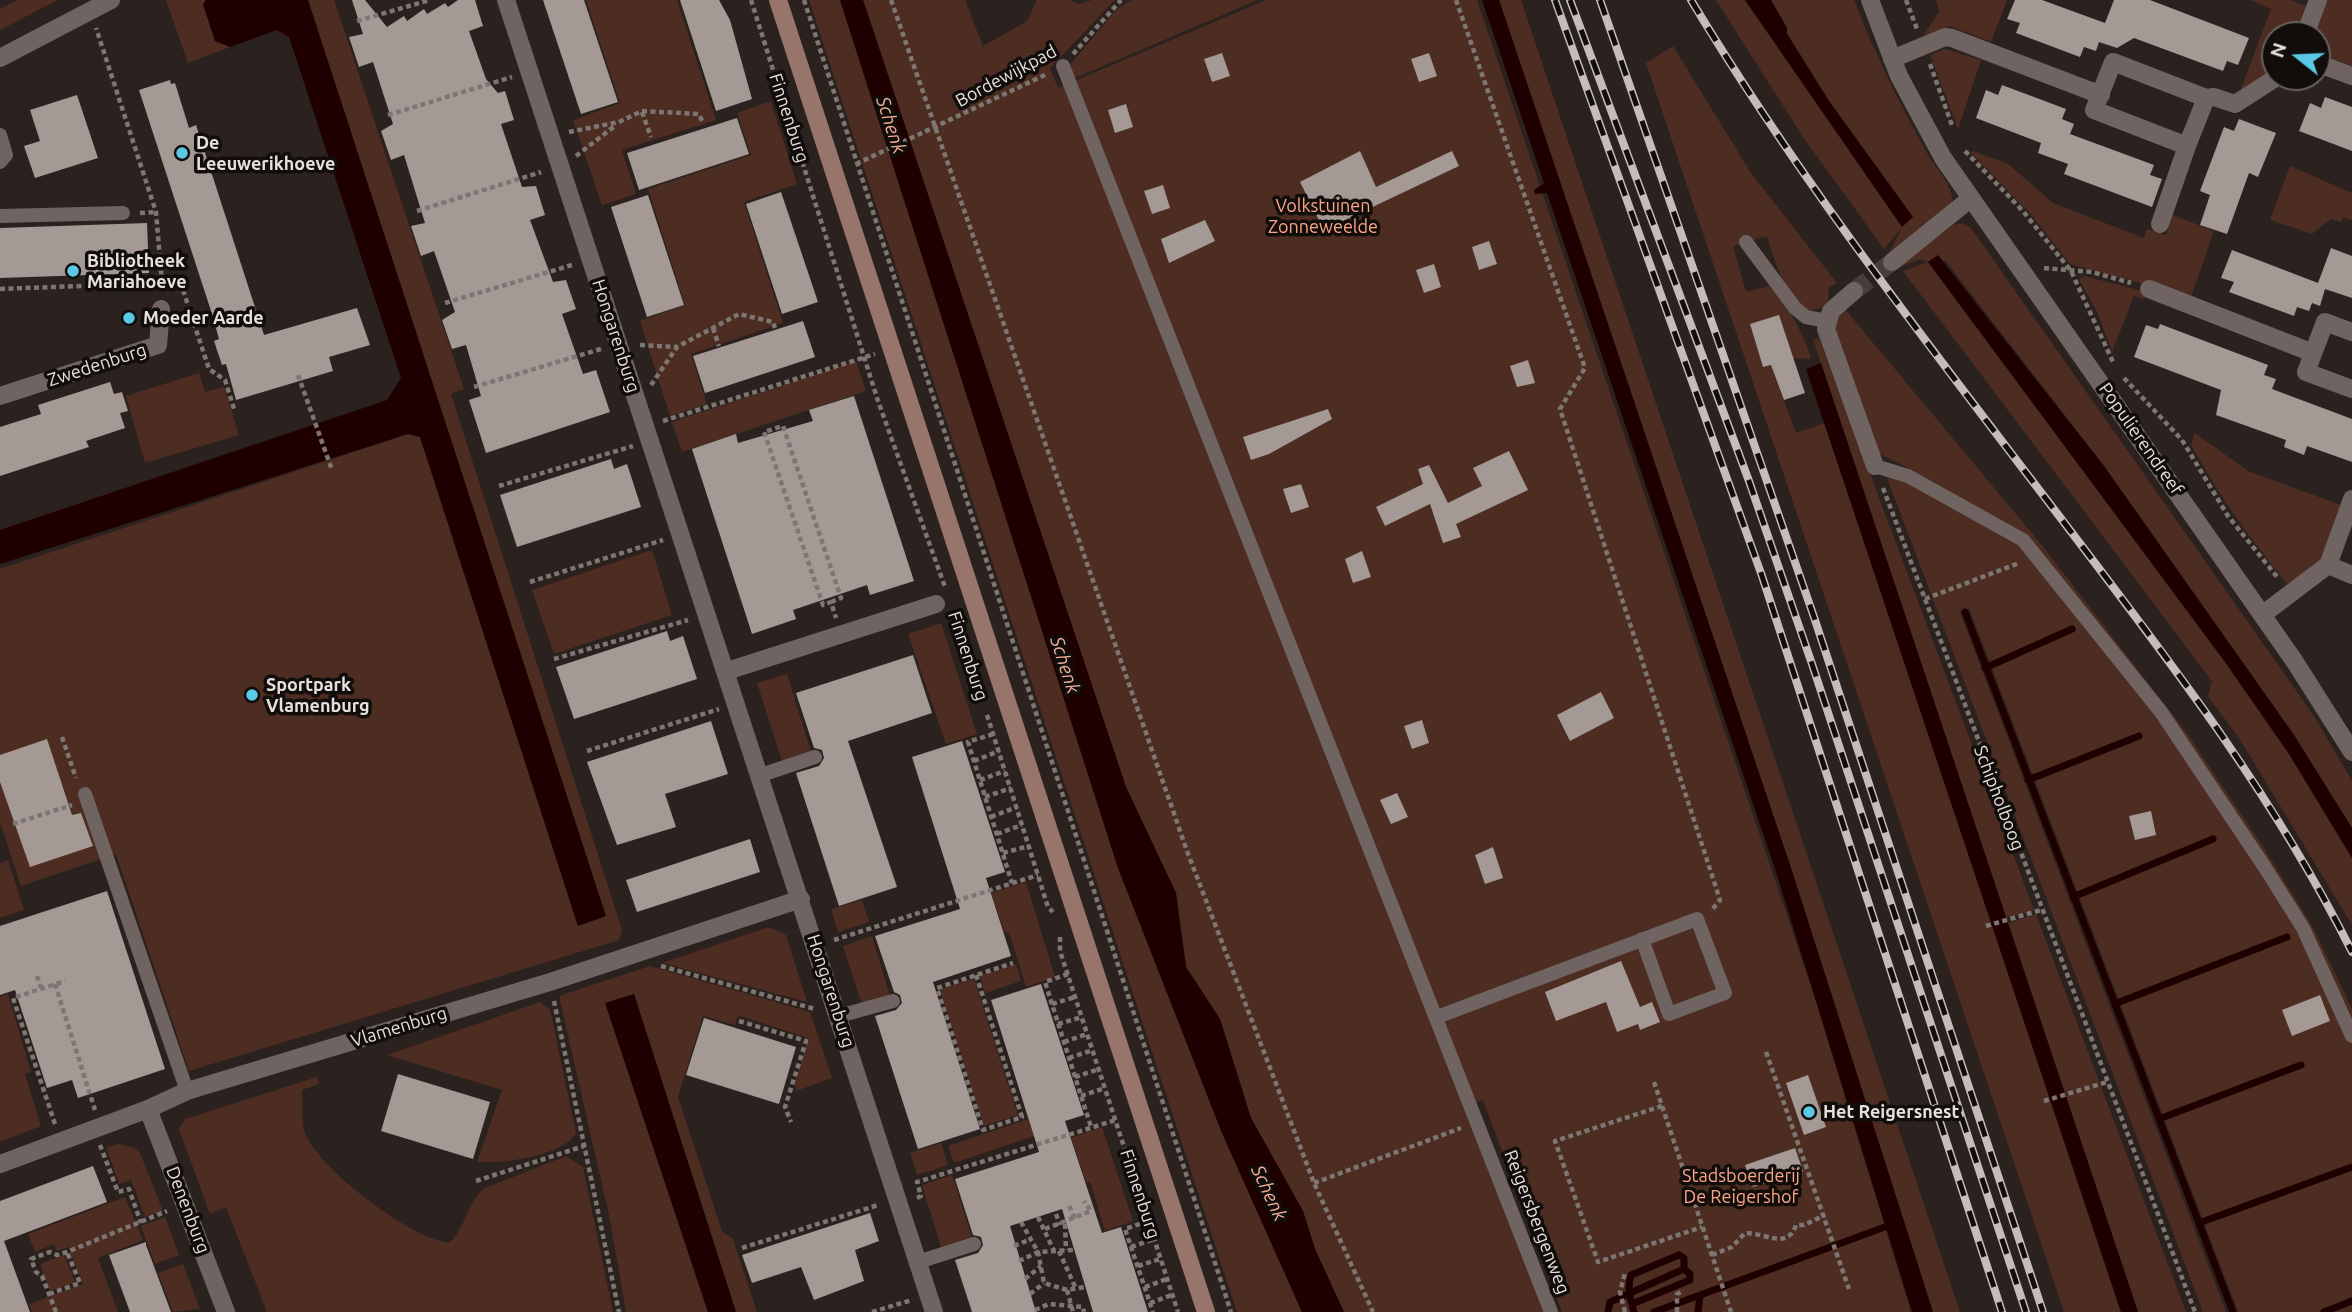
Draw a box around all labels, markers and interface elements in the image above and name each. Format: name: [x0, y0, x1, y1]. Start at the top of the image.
north arrow: [2261, 21, 2331, 91]
street label: Bordewijkpad: [952, 40, 1060, 112]
text: N: [2265, 40, 2291, 60]
street label: Finnenburg: [764, 71, 814, 165]
water label: Schenk: [871, 93, 911, 157]
place label: De Leeuwerikhoeve: [196, 132, 335, 174]
marker: De Leeuwerikhoeve: [174, 145, 190, 161]
park label: Volkstuinen Zonneweelde: [1268, 195, 1378, 238]
place label: Bibliotheek Mariahoeve: [87, 250, 187, 292]
marker: Bibliotheek Mariahoeve: [65, 263, 81, 279]
street label: Hongarenburg: [588, 277, 644, 395]
place label: Moeder Aarde: [143, 307, 264, 329]
marker: Moeder Aarde: [121, 310, 137, 326]
street label: Zwedenburg: [45, 339, 149, 391]
street label: Populierendreef: [2094, 379, 2188, 499]
street label: Finnenburg: [943, 609, 993, 703]
water label: Schenk: [1045, 633, 1085, 697]
place label: Sportpark Vlamenburg: [266, 674, 370, 716]
marker: Sportpark Vlamenburg: [244, 687, 260, 703]
street label: Schipholboog: [1969, 743, 2029, 853]
street label: Hongarenburg: [803, 932, 859, 1050]
street label: Vlamenburg: [348, 1002, 450, 1052]
place label: Het Reigersnest: [1823, 1101, 1959, 1123]
marker: Het Reigersnest: [1801, 1104, 1817, 1120]
street label: Finnenburg: [1115, 1147, 1165, 1241]
street label: Reigersbergenweg: [1500, 1147, 1574, 1297]
water label: Schenk: [1246, 1162, 1292, 1224]
street label: Denenburg: [162, 1164, 214, 1256]
park label: Stadsboerderij De Reigershof: [1682, 1165, 1800, 1208]

